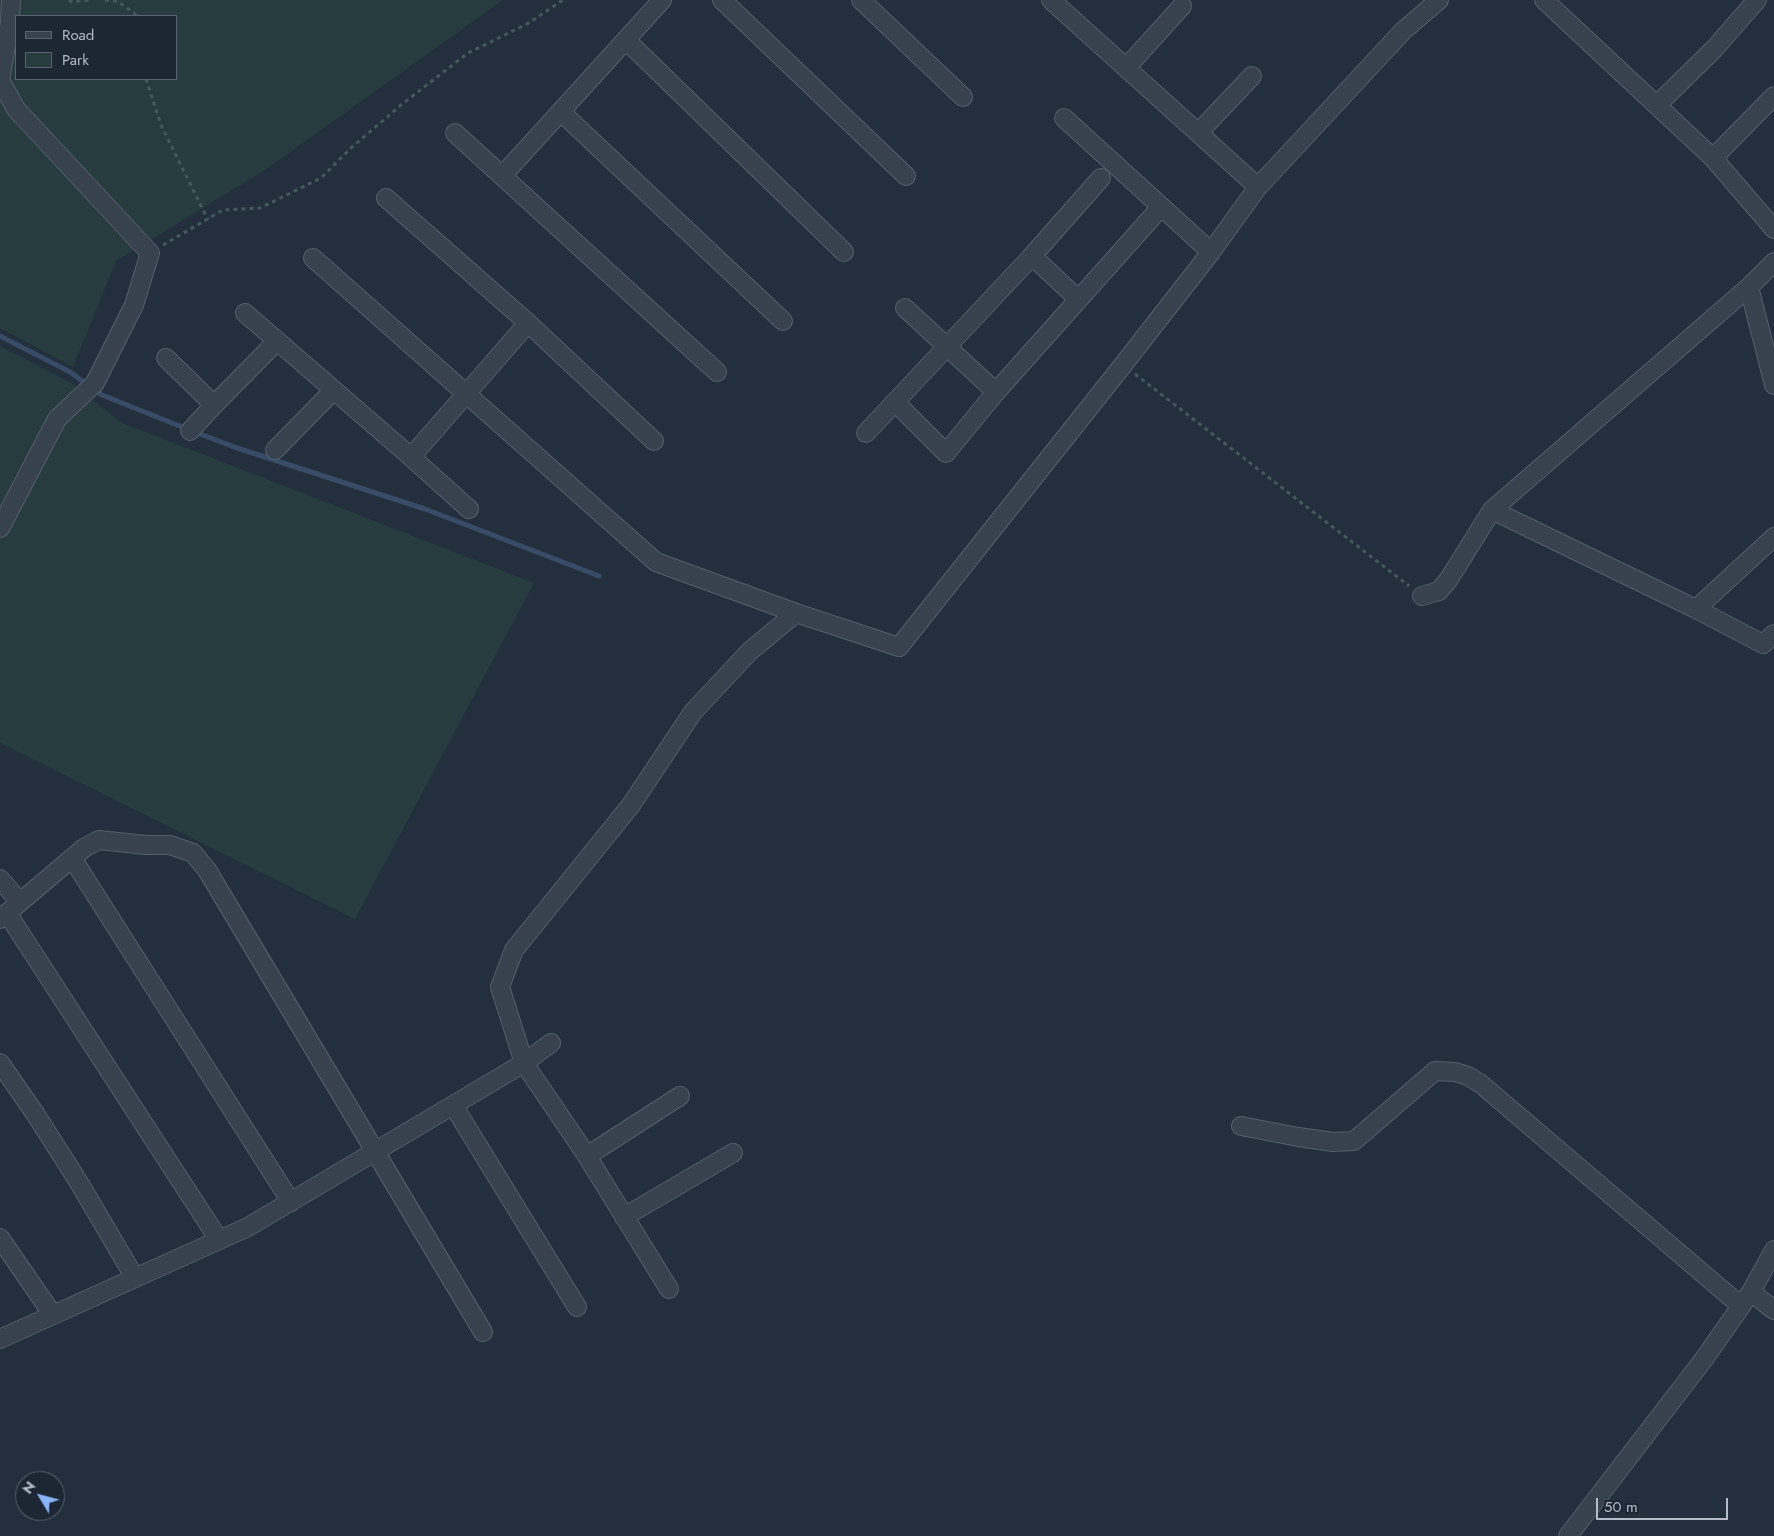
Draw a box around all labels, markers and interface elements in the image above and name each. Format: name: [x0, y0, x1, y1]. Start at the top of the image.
legend: [15, 15, 178, 80]
text: Road: [62, 24, 94, 46]
text: Park: [62, 49, 89, 71]
north arrow: [15, 1471, 65, 1521]
text: N: [17, 1477, 40, 1498]
scale bar: [1599, 1488, 1732, 1520]
text: 50 m: [1604, 1496, 1638, 1518]

